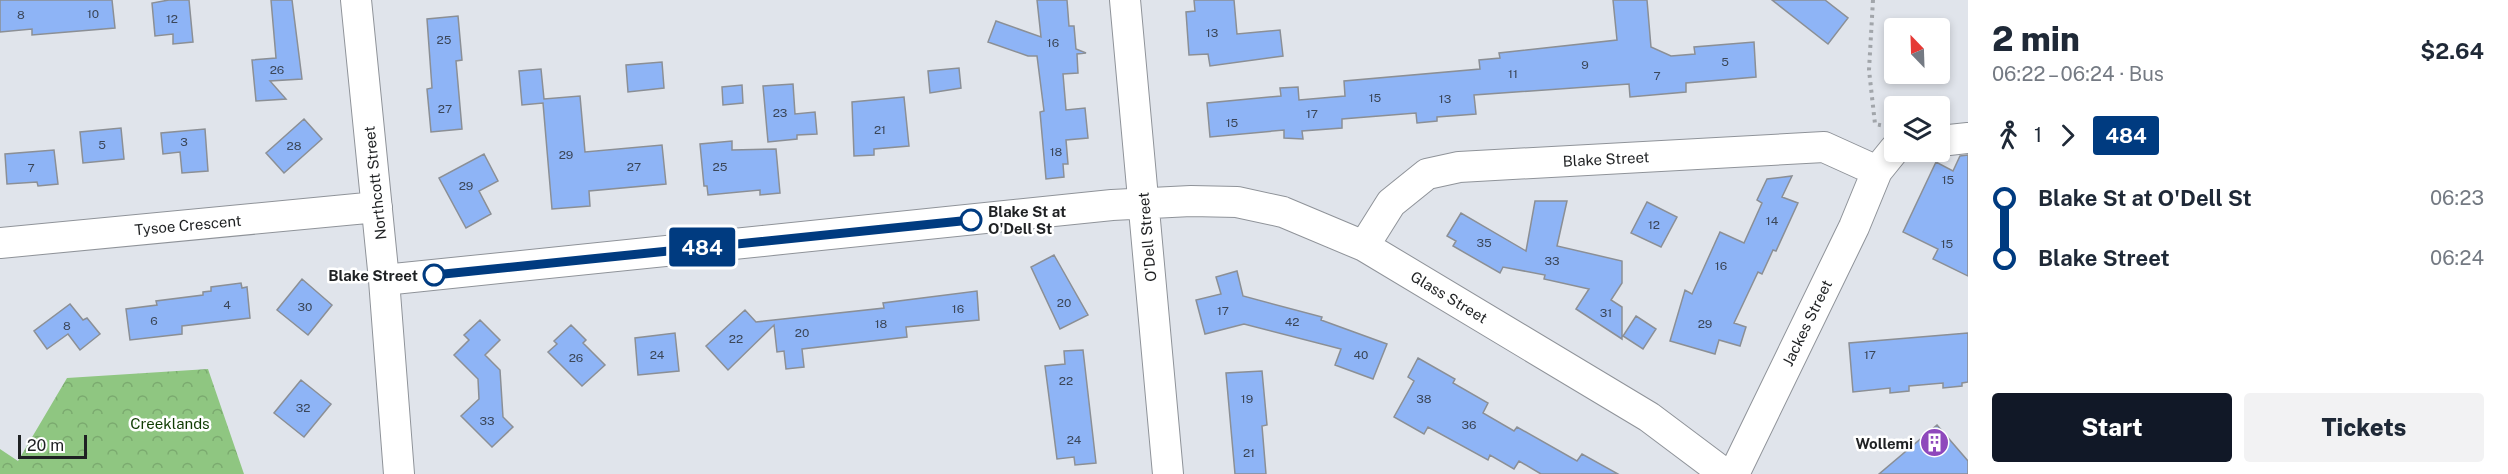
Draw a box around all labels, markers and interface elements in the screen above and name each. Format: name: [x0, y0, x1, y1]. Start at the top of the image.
house number: 10: [87, 7, 99, 21]
house number: 8: [17, 8, 25, 22]
house number: 12: [166, 12, 178, 26]
north arrow: [1884, 18, 1950, 84]
map controls: [1884, 18, 1950, 162]
text: 2 min: [1992, 20, 2080, 58]
house number: 13: [1206, 26, 1218, 40]
house number: 25: [437, 33, 452, 47]
house number: 16: [1047, 36, 1059, 50]
text: $2.64: [2420, 38, 2484, 64]
house number: 5: [1721, 55, 1729, 69]
house number: 9: [1581, 58, 1589, 72]
text: 06:22 – 06:24 · Bus: [1992, 62, 2164, 86]
house number: 26: [270, 63, 284, 77]
house number: 11: [1508, 67, 1518, 81]
house number: 7: [1653, 69, 1661, 83]
house number: 15: [1369, 91, 1382, 105]
house number: 13: [1439, 92, 1451, 106]
button: layers: [1884, 96, 1950, 162]
house number: 27: [438, 102, 452, 116]
house number: 23: [773, 106, 787, 120]
house number: 17: [1306, 107, 1318, 121]
house number: 15: [1226, 116, 1239, 130]
icon: walk: [1992, 119, 2025, 152]
icon: forward: [2051, 119, 2084, 152]
house number: 21: [874, 123, 886, 137]
text: 1: [2034, 123, 2042, 147]
text: 484: [2105, 123, 2147, 148]
street label: Northcott Street: [361, 125, 389, 241]
house number: 3: [180, 135, 188, 149]
house number: 5: [98, 138, 106, 152]
house number: 28: [287, 139, 302, 153]
house number: 18: [1050, 145, 1063, 159]
house number: 29: [559, 148, 573, 162]
street label: Blake Street: [1562, 148, 1650, 170]
house number: 27: [627, 160, 641, 174]
house number: 25: [713, 160, 728, 174]
house number: 7: [27, 161, 35, 175]
house number: 15: [1942, 173, 1955, 187]
house number: 29: [459, 179, 473, 193]
text: Blake St at O'Dell St: [2038, 185, 2252, 211]
text: 06:23: [2430, 186, 2484, 210]
street label: O'Dell Street: [1135, 191, 1159, 283]
place label: Blake St at O'Dell St: [988, 203, 1066, 237]
marker: Blake St at O'Dell St: [960, 209, 982, 231]
street label: Tysoe Crescent: [134, 212, 242, 238]
house number: 14: [1766, 214, 1779, 228]
house number: 12: [1648, 218, 1660, 232]
line badge: 484: [668, 228, 736, 266]
text: 484: [681, 235, 723, 260]
house number: 35: [1476, 236, 1492, 250]
house number: 15: [1941, 237, 1954, 251]
text: Blake Street: [2038, 245, 2170, 271]
text: 06:24: [2430, 246, 2484, 270]
house number: 33: [1544, 254, 1560, 268]
house number: 16: [1715, 259, 1727, 273]
marker: Blake Street: [423, 264, 445, 286]
place label: Blake Street: [328, 267, 418, 284]
street label: Glass Street: [1408, 268, 1490, 327]
street label: Jackes Street: [1779, 277, 1835, 369]
house number: 20: [1057, 296, 1071, 310]
house number: 4: [223, 298, 231, 312]
house number: 30: [298, 300, 312, 314]
house number: 16: [952, 302, 964, 316]
house number: 17: [1217, 304, 1229, 318]
house number: 31: [1600, 306, 1612, 320]
house number: 6: [150, 314, 158, 328]
house number: 42: [1285, 315, 1299, 329]
house number: 18: [875, 317, 888, 331]
house number: 29: [1698, 317, 1712, 331]
house number: 8: [63, 319, 71, 333]
house number: 20: [795, 326, 809, 340]
house number: 22: [729, 332, 743, 346]
house number: 24: [650, 348, 665, 362]
house number: 40: [1354, 348, 1368, 362]
house number: 17: [1864, 348, 1876, 362]
house number: 26: [569, 351, 583, 365]
house number: 22: [1059, 374, 1073, 388]
house number: 19: [1241, 392, 1253, 406]
house number: 38: [1416, 392, 1432, 406]
button: Start: [1992, 393, 2232, 462]
button: Tickets: [2244, 393, 2484, 462]
house number: 32: [296, 401, 310, 415]
house number: 33: [479, 414, 495, 428]
park label: Creeklands: [130, 415, 210, 432]
house number: 36: [1462, 418, 1476, 432]
building icon: Wollemi: [1918, 427, 1950, 459]
scale bar: [18, 432, 87, 460]
house number: 24: [1067, 433, 1082, 447]
place label: Wollemi: [1855, 435, 1913, 452]
text: 20 m: [27, 436, 64, 455]
house number: 21: [1243, 446, 1255, 460]

